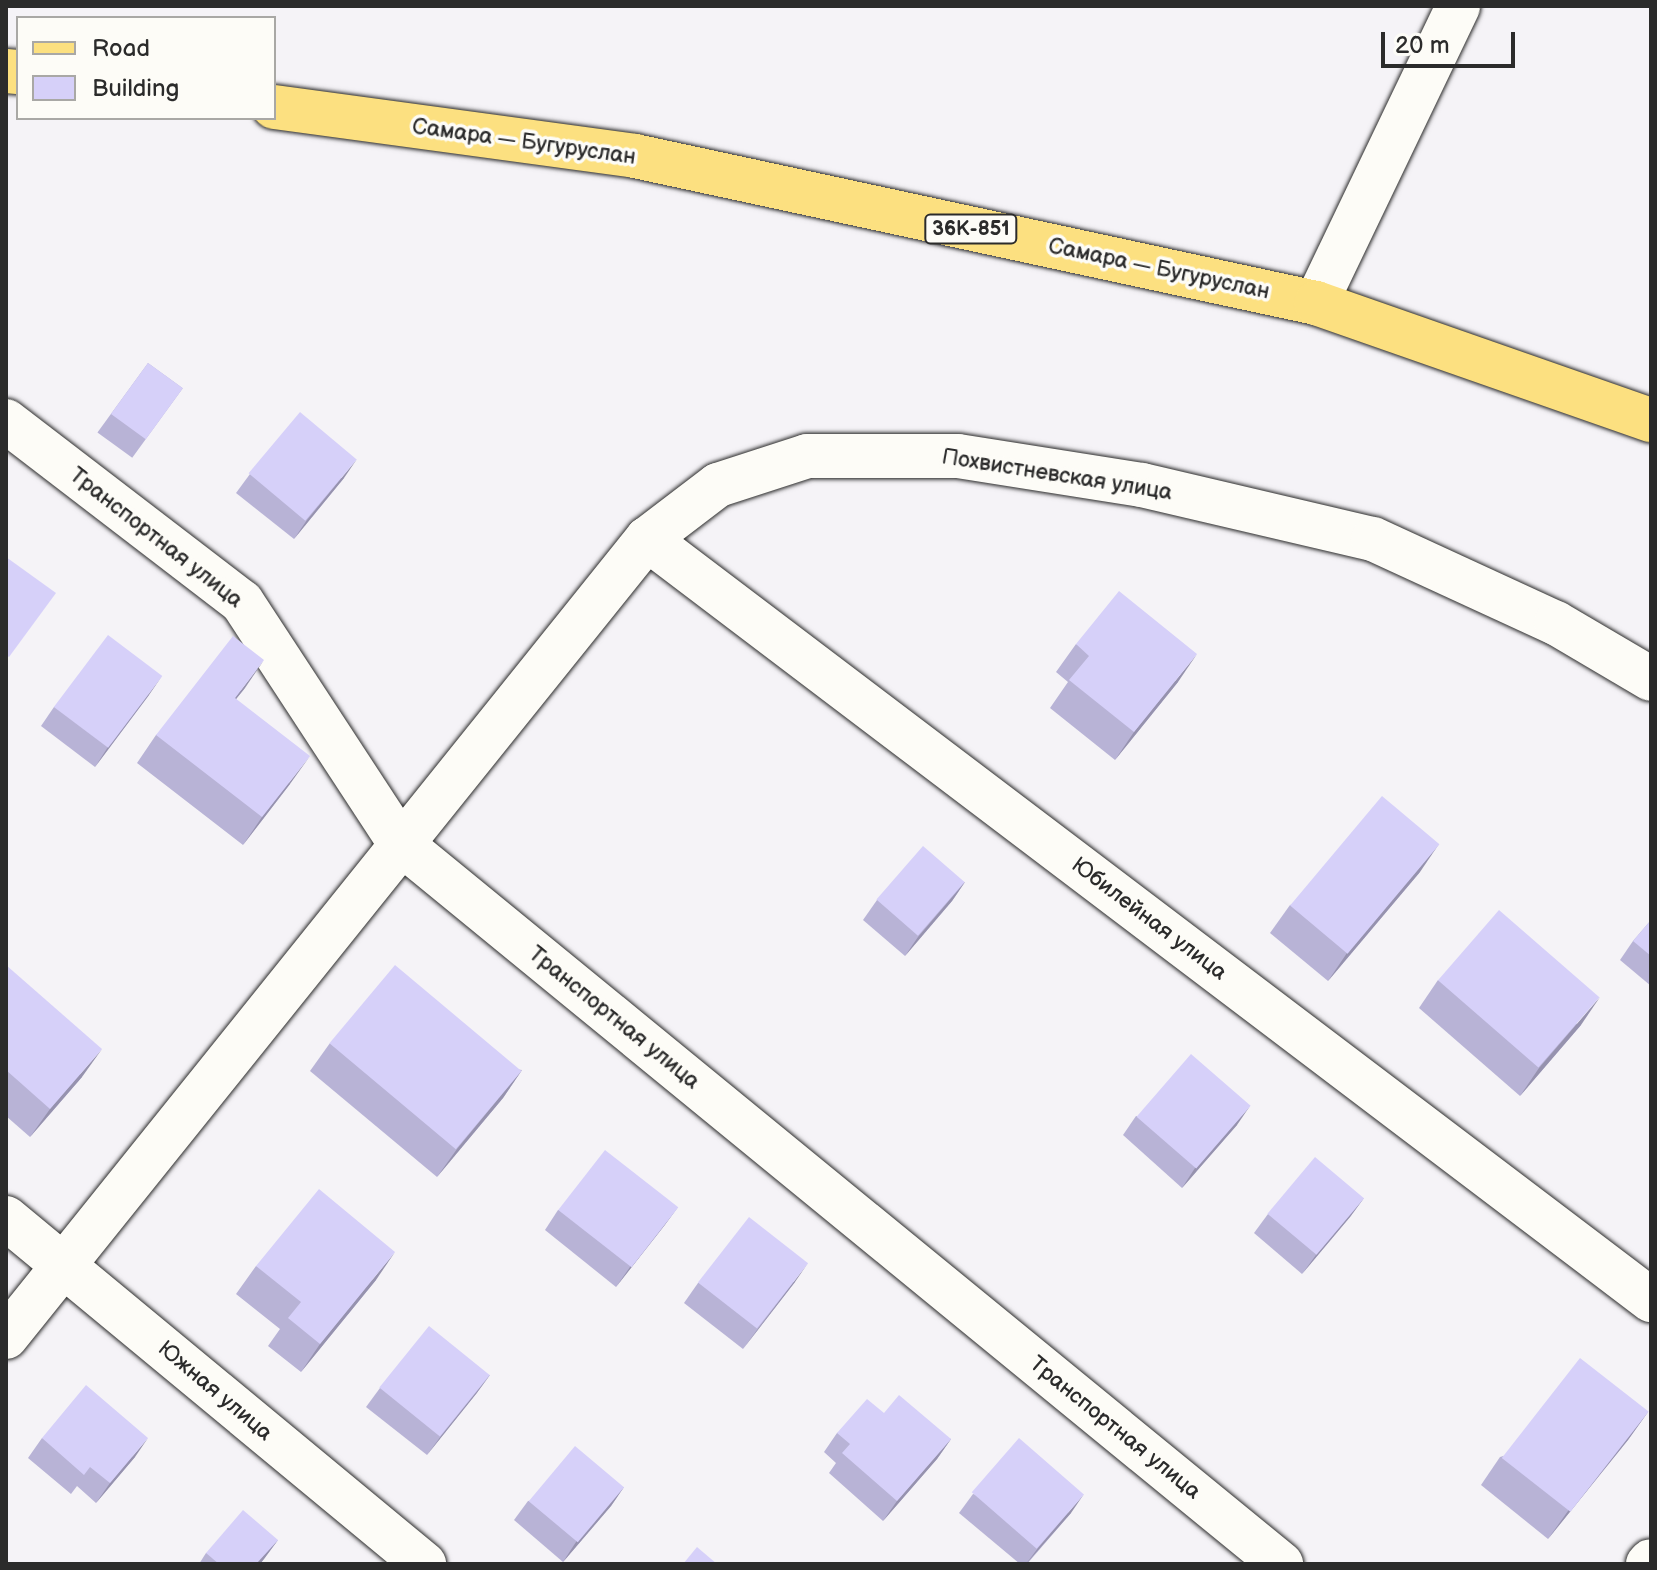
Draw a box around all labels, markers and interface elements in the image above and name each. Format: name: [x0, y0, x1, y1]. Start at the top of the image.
legend: [16, 16, 276, 120]
scale bar: [1385, 16, 1519, 66]
text: 20 m: [1395, 31, 1450, 60]
text: Road: [92, 34, 150, 63]
text: Building: [92, 74, 179, 103]
street label: Самара — Бугуруслан: [410, 113, 638, 171]
road number: 36К-851: [923, 213, 1019, 245]
street label: Самара — Бугуруслан: [1045, 232, 1273, 306]
street label: Похвистневская улица: [940, 444, 1174, 506]
street label: Транспортная улица: [64, 462, 248, 614]
street label: Юбилейная улица: [1066, 852, 1232, 986]
street label: Транспортная улица: [523, 941, 705, 1095]
street label: Южная улица: [152, 1335, 278, 1447]
street label: Транспортная улица: [1024, 1351, 1206, 1505]

